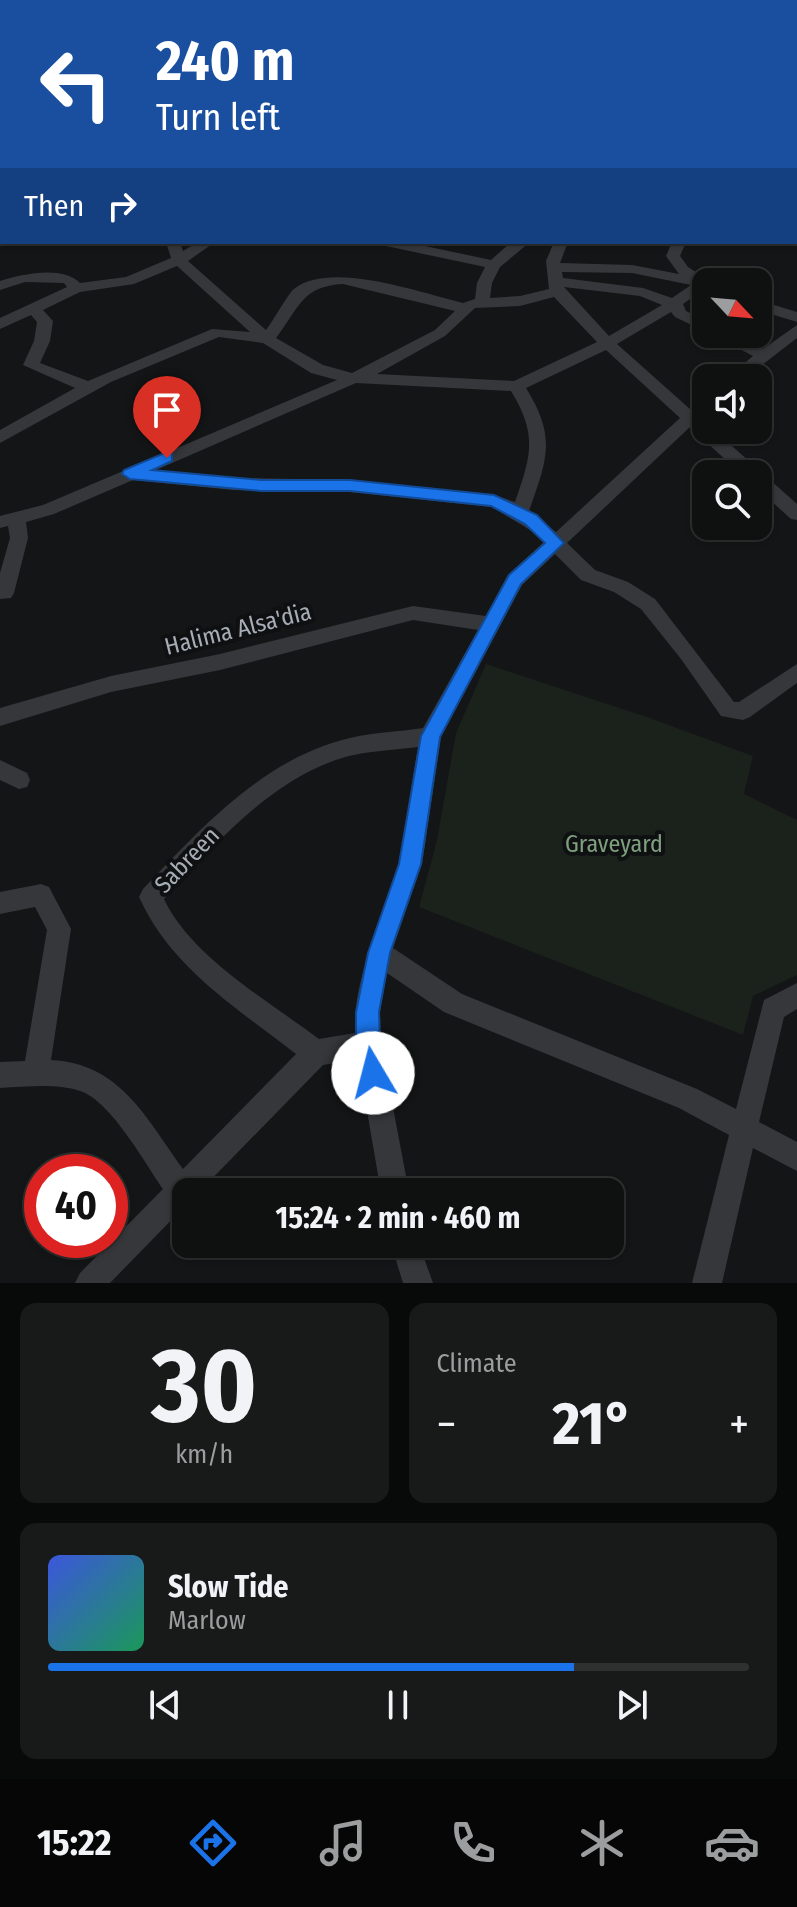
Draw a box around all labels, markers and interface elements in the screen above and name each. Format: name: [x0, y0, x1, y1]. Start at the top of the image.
text: 240 m: [156, 28, 295, 95]
icon: left: [24, 32, 128, 136]
text: Turn left: [156, 96, 280, 140]
icon: right: [100, 184, 144, 228]
text: Then: [24, 188, 84, 224]
north arrow: [692, 268, 772, 348]
map controls: [692, 268, 772, 540]
button: sound: [692, 364, 772, 444]
pin: [133, 376, 201, 458]
icon: arrive: [145, 388, 189, 432]
button: search: [692, 460, 772, 540]
street label: Halima Alsa'dia: [162, 597, 314, 661]
street label: Sabreen: [149, 821, 225, 899]
park label: Graveyard: [565, 830, 663, 858]
position arrow: [331, 1031, 415, 1115]
speed limit sign: 40: [24, 1154, 128, 1258]
text: 15:24 · 2 min · 460 m: [276, 1200, 520, 1236]
text: 30: [151, 1324, 257, 1449]
text: Climate: [437, 1348, 517, 1379]
text: 21°: [553, 1388, 633, 1460]
text: −: [437, 1398, 456, 1451]
text: +: [729, 1398, 749, 1451]
text: km/h: [175, 1439, 233, 1470]
text: Slow Tide: [168, 1569, 289, 1605]
text: Marlow: [168, 1605, 246, 1636]
icon: previous: [143, 1683, 187, 1727]
icon: pause: [376, 1683, 420, 1727]
icon: next: [610, 1683, 654, 1727]
icon: directions: [185, 1815, 241, 1871]
icon: music: [315, 1815, 371, 1871]
icon: phone: [445, 1815, 501, 1871]
icon: climate: [574, 1815, 630, 1871]
icon: car: [704, 1815, 760, 1871]
text: 15:22: [37, 1821, 111, 1865]

